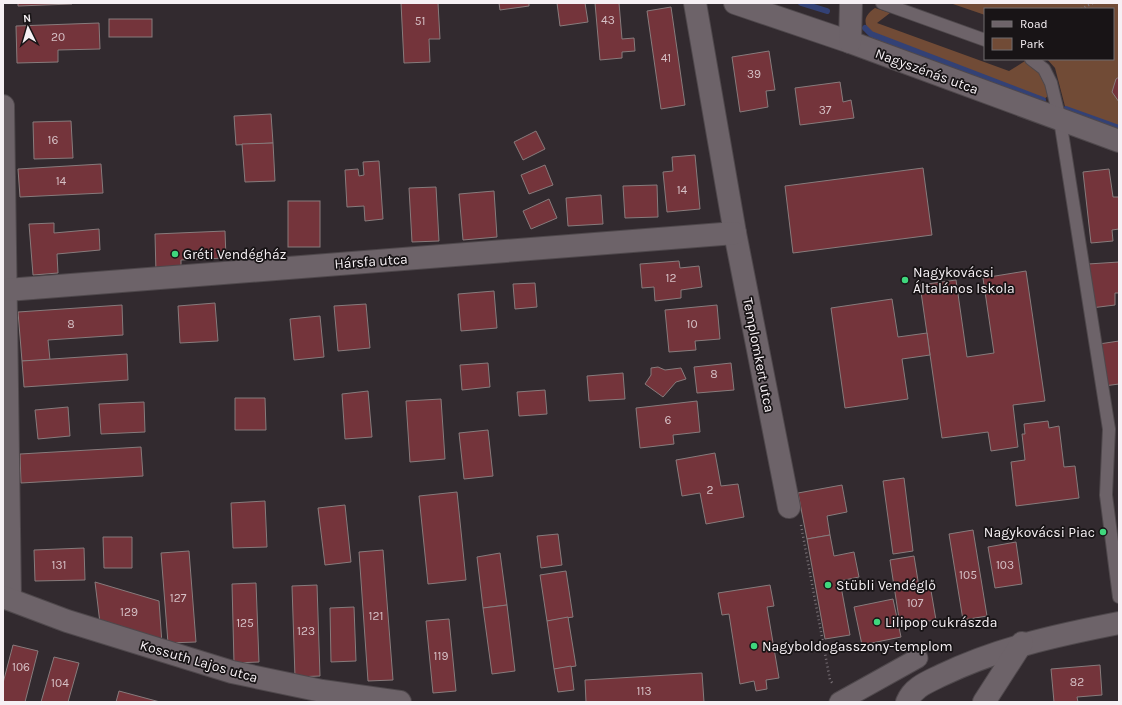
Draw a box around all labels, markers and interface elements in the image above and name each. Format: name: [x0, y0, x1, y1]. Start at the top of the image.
north arrow: [8, 8, 48, 48]
legend: [984, 8, 1114, 60]
text: N: [23, 12, 32, 25]
house number: 43: [601, 13, 615, 27]
house number: 51: [415, 14, 425, 28]
text: Road: [1020, 17, 1048, 31]
house number: 20: [51, 30, 65, 44]
text: Park: [1020, 37, 1045, 51]
street label: Nagyszénás utca: [873, 45, 981, 98]
house number: 41: [661, 51, 671, 65]
house number: 39: [747, 67, 761, 81]
house number: 37: [819, 103, 832, 117]
house number: 16: [48, 133, 59, 147]
house number: 14: [56, 174, 67, 188]
house number: 14: [677, 183, 688, 197]
place label: Gréti Vendégház: [183, 246, 286, 263]
marker: Gréti Vendégház: [170, 249, 180, 259]
street label: Hársfa utca: [334, 250, 408, 273]
place label: Nagykovácsi Általános Iskola: [913, 264, 1015, 297]
house number: 12: [666, 271, 677, 285]
marker: Nagykovácsi Általános Iskola: [900, 275, 910, 285]
street label: Templomkert utca: [739, 296, 778, 414]
house number: 8: [67, 317, 75, 331]
house number: 10: [686, 317, 698, 331]
house number: 8: [710, 367, 718, 381]
house number: 6: [665, 413, 672, 427]
house number: 2: [707, 483, 714, 497]
place label: Nagykovácsi Piac: [984, 524, 1095, 541]
marker: Nagykovácsi Piac: [1098, 527, 1108, 537]
house number: 131: [51, 558, 67, 572]
house number: 103: [996, 558, 1014, 572]
house number: 105: [959, 568, 977, 582]
place label: Stübli Vendéglő: [836, 577, 936, 594]
marker: Stübli Vendéglő: [823, 580, 833, 590]
house number: 127: [170, 591, 187, 605]
house number: 107: [907, 596, 924, 610]
house number: 129: [120, 605, 138, 619]
house number: 121: [369, 609, 383, 623]
place label: Lilipop cukrászda: [885, 614, 998, 631]
house number: 125: [236, 616, 254, 630]
marker: Lilipop cukrászda: [872, 617, 882, 627]
house number: 123: [297, 624, 315, 638]
street label: Kossuth Lajos utca: [138, 636, 260, 686]
place label: Nagyboldogasszony-templom: [762, 638, 953, 655]
marker: Nagyboldogasszony-templom: [749, 641, 759, 651]
house number: 119: [434, 649, 448, 663]
house number: 106: [12, 660, 30, 674]
house number: 82: [1070, 675, 1084, 689]
house number: 104: [51, 676, 69, 690]
house number: 113: [636, 684, 652, 698]

